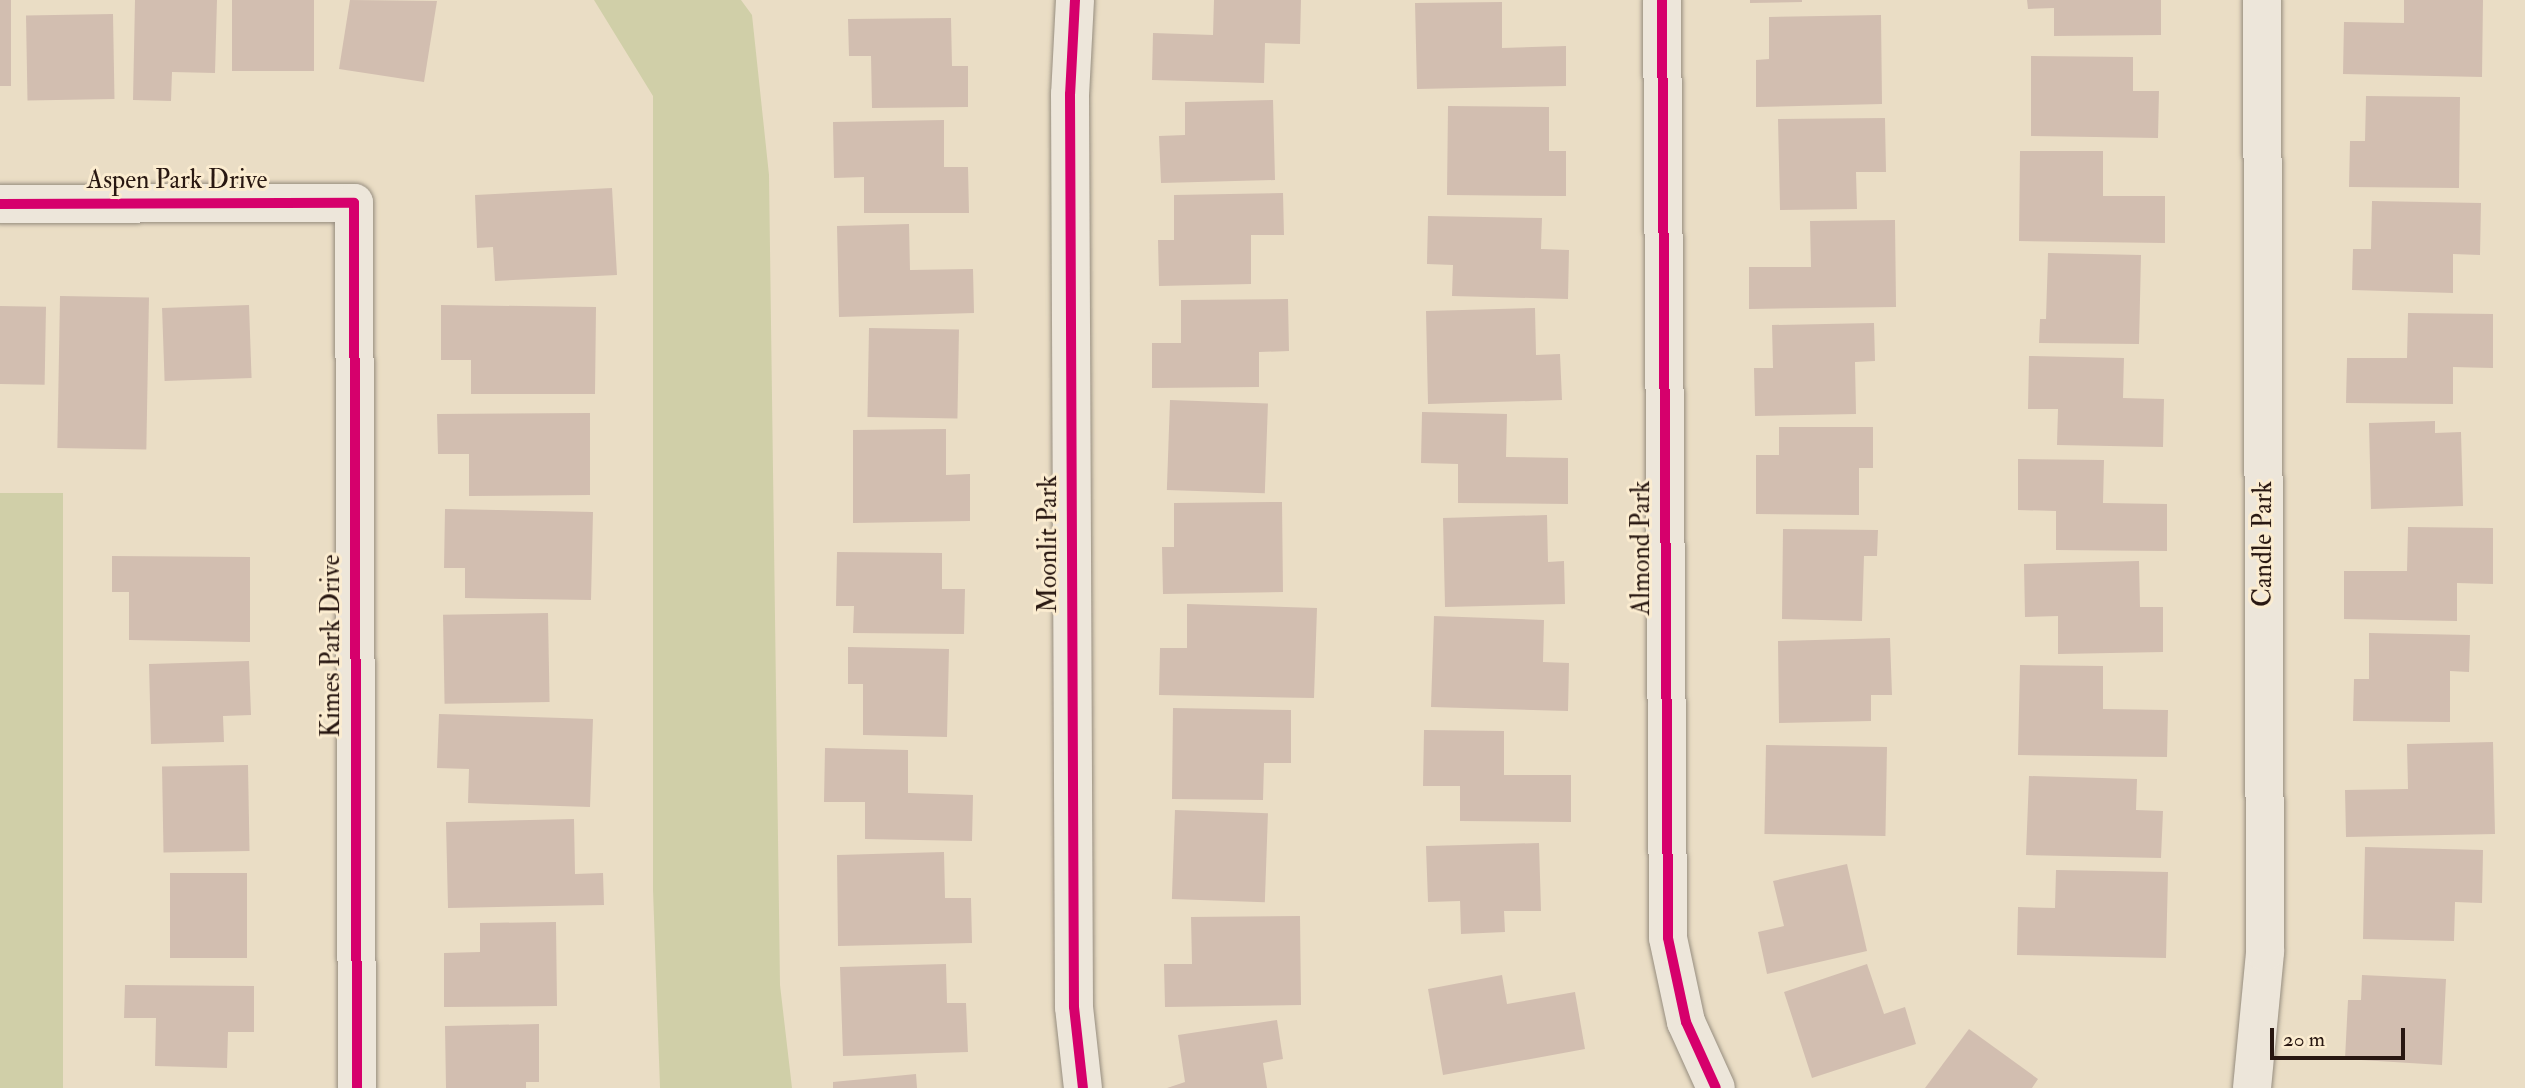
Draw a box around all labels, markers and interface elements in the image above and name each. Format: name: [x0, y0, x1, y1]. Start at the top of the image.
street label: Aspen Park Drive: [87, 165, 267, 197]
street label: Moonlit Park: [1033, 475, 1065, 613]
street label: Almond Park: [1626, 481, 1658, 615]
street label: Candle Park: [2248, 481, 2280, 607]
street label: Kimes Park Drive: [316, 555, 348, 737]
scale bar: [2273, 1014, 2408, 1058]
text: 20 m: [2283, 1026, 2325, 1053]

